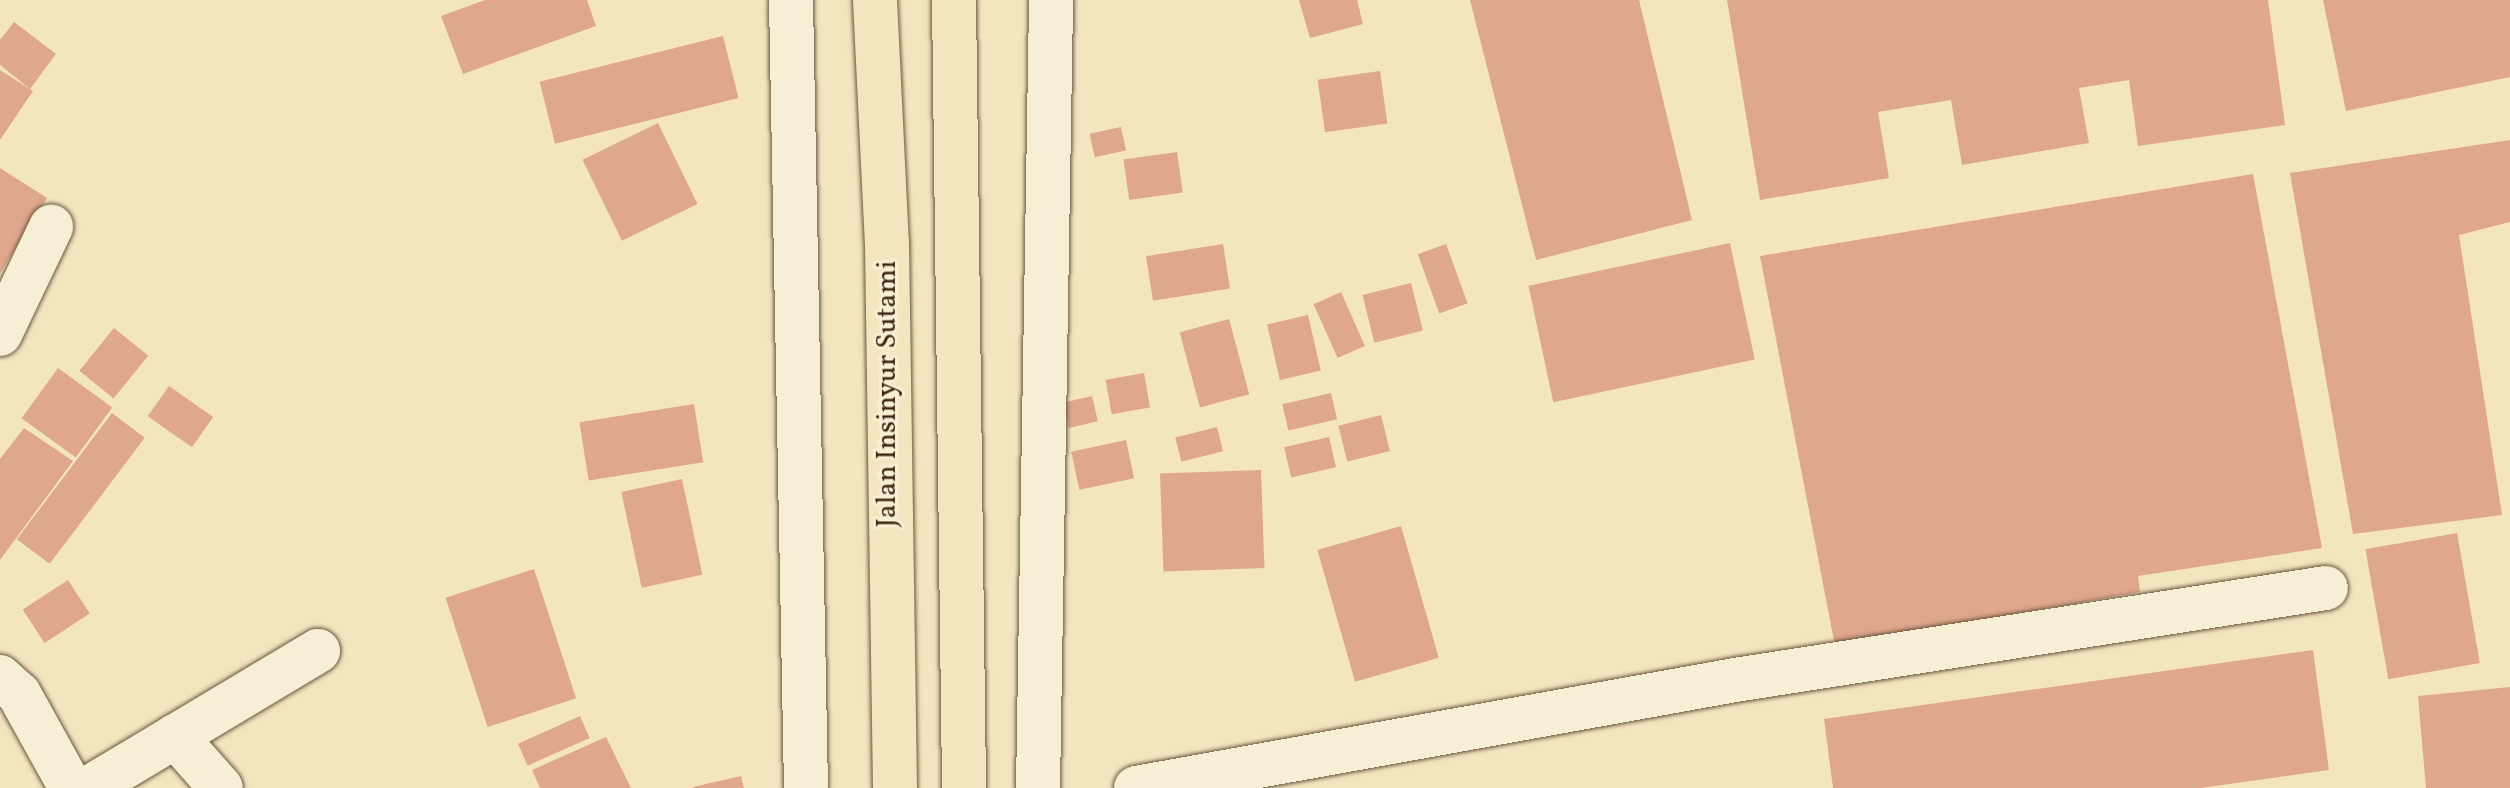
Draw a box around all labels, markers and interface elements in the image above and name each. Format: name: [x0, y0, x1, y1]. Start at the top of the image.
street label: Jalan Insinyur Sutami: [871, 261, 905, 527]

